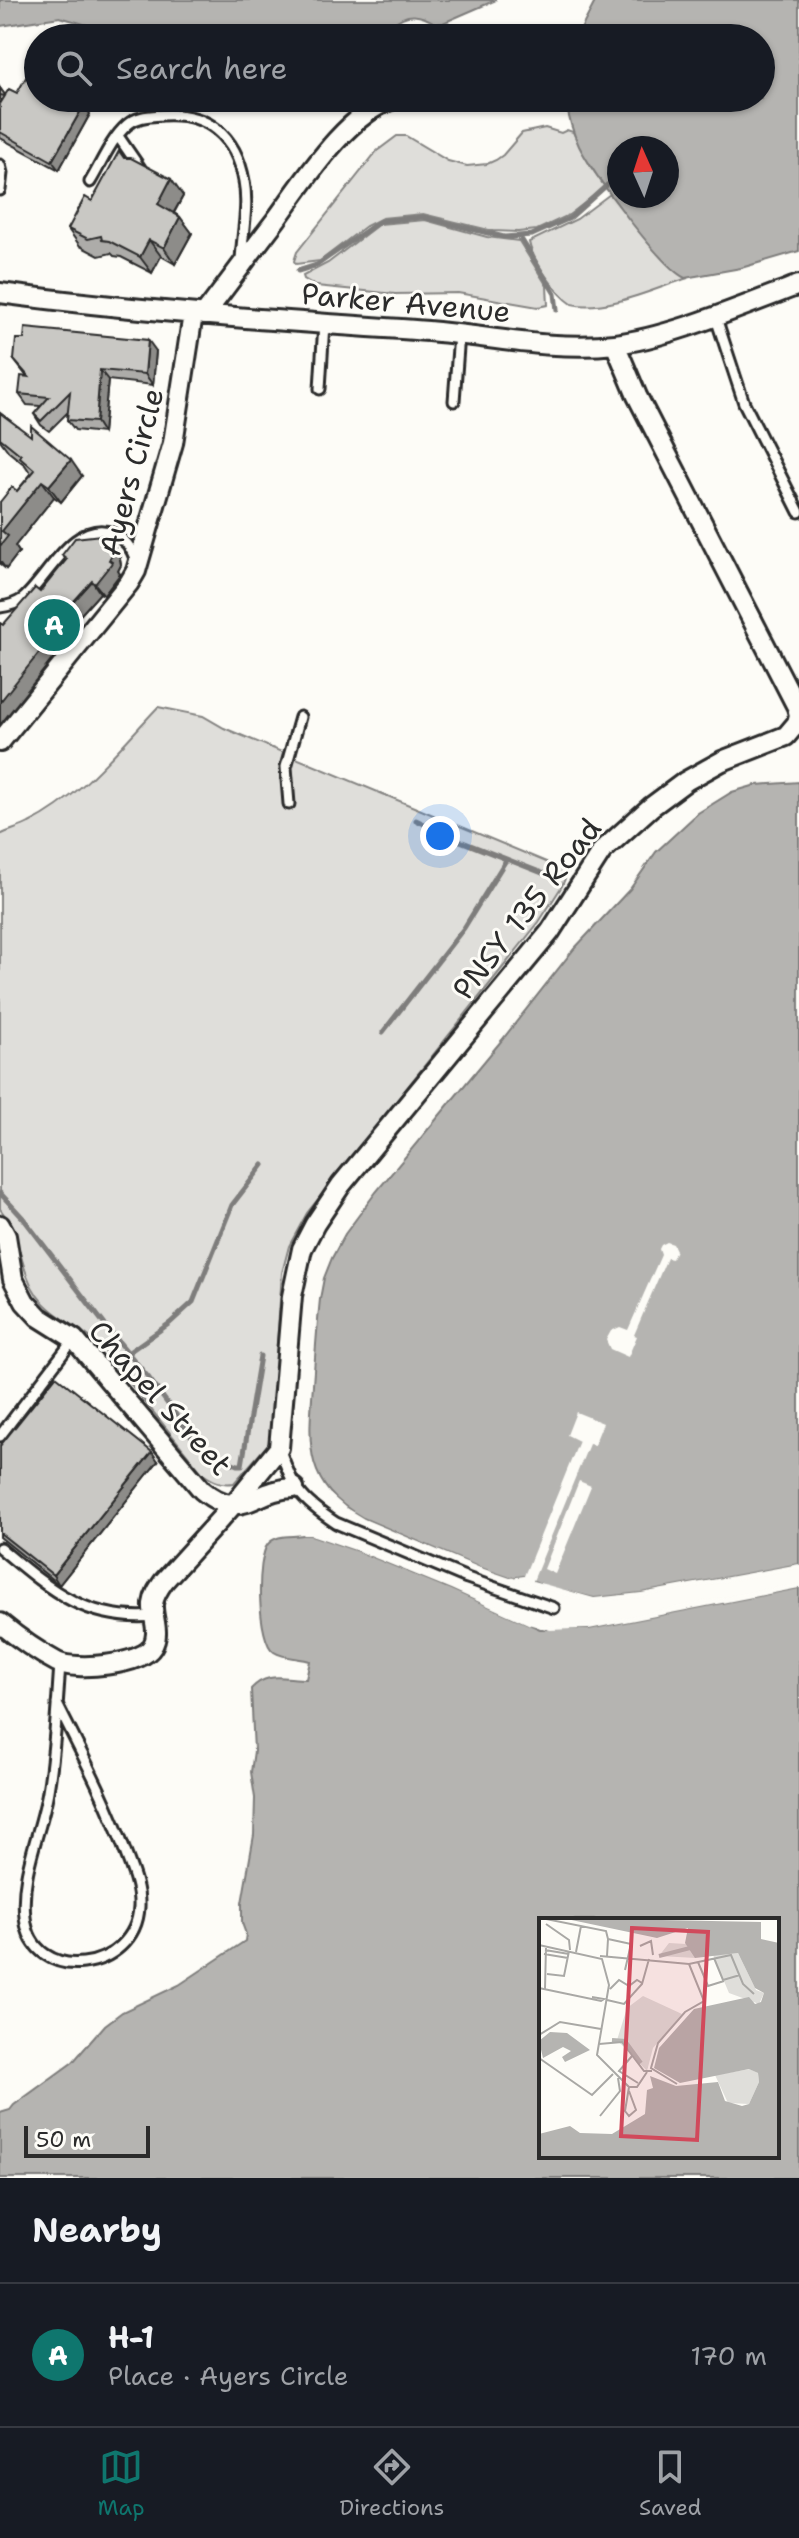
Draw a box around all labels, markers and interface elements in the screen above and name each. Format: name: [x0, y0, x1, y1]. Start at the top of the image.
search box: [24, 24, 775, 112]
icon: search: [52, 46, 96, 90]
text: Search here: [116, 48, 287, 89]
north arrow: [607, 136, 679, 208]
street label: Parker Avenue: [300, 273, 512, 332]
street label: Ayers Circle: [89, 383, 174, 560]
pin: A: [28, 595, 80, 655]
street label: PNSY 135 Road: [443, 809, 610, 1008]
your location: [420, 816, 460, 856]
street label: Chapel Street: [80, 1311, 241, 1484]
inset map: [539, 1918, 779, 2158]
scale bar: [24, 2122, 150, 2158]
text: 50 m: [36, 2125, 91, 2154]
text: Nearby: [32, 2207, 162, 2253]
text: H-1: [108, 2317, 154, 2358]
text: A: [48, 2338, 68, 2373]
text: 170 m: [690, 2338, 767, 2373]
text: Place · Ayers Circle: [108, 2358, 349, 2393]
tab: Map: [97, 2445, 145, 2522]
tab: Directions: [339, 2445, 444, 2522]
tab: Saved: [639, 2445, 702, 2522]

